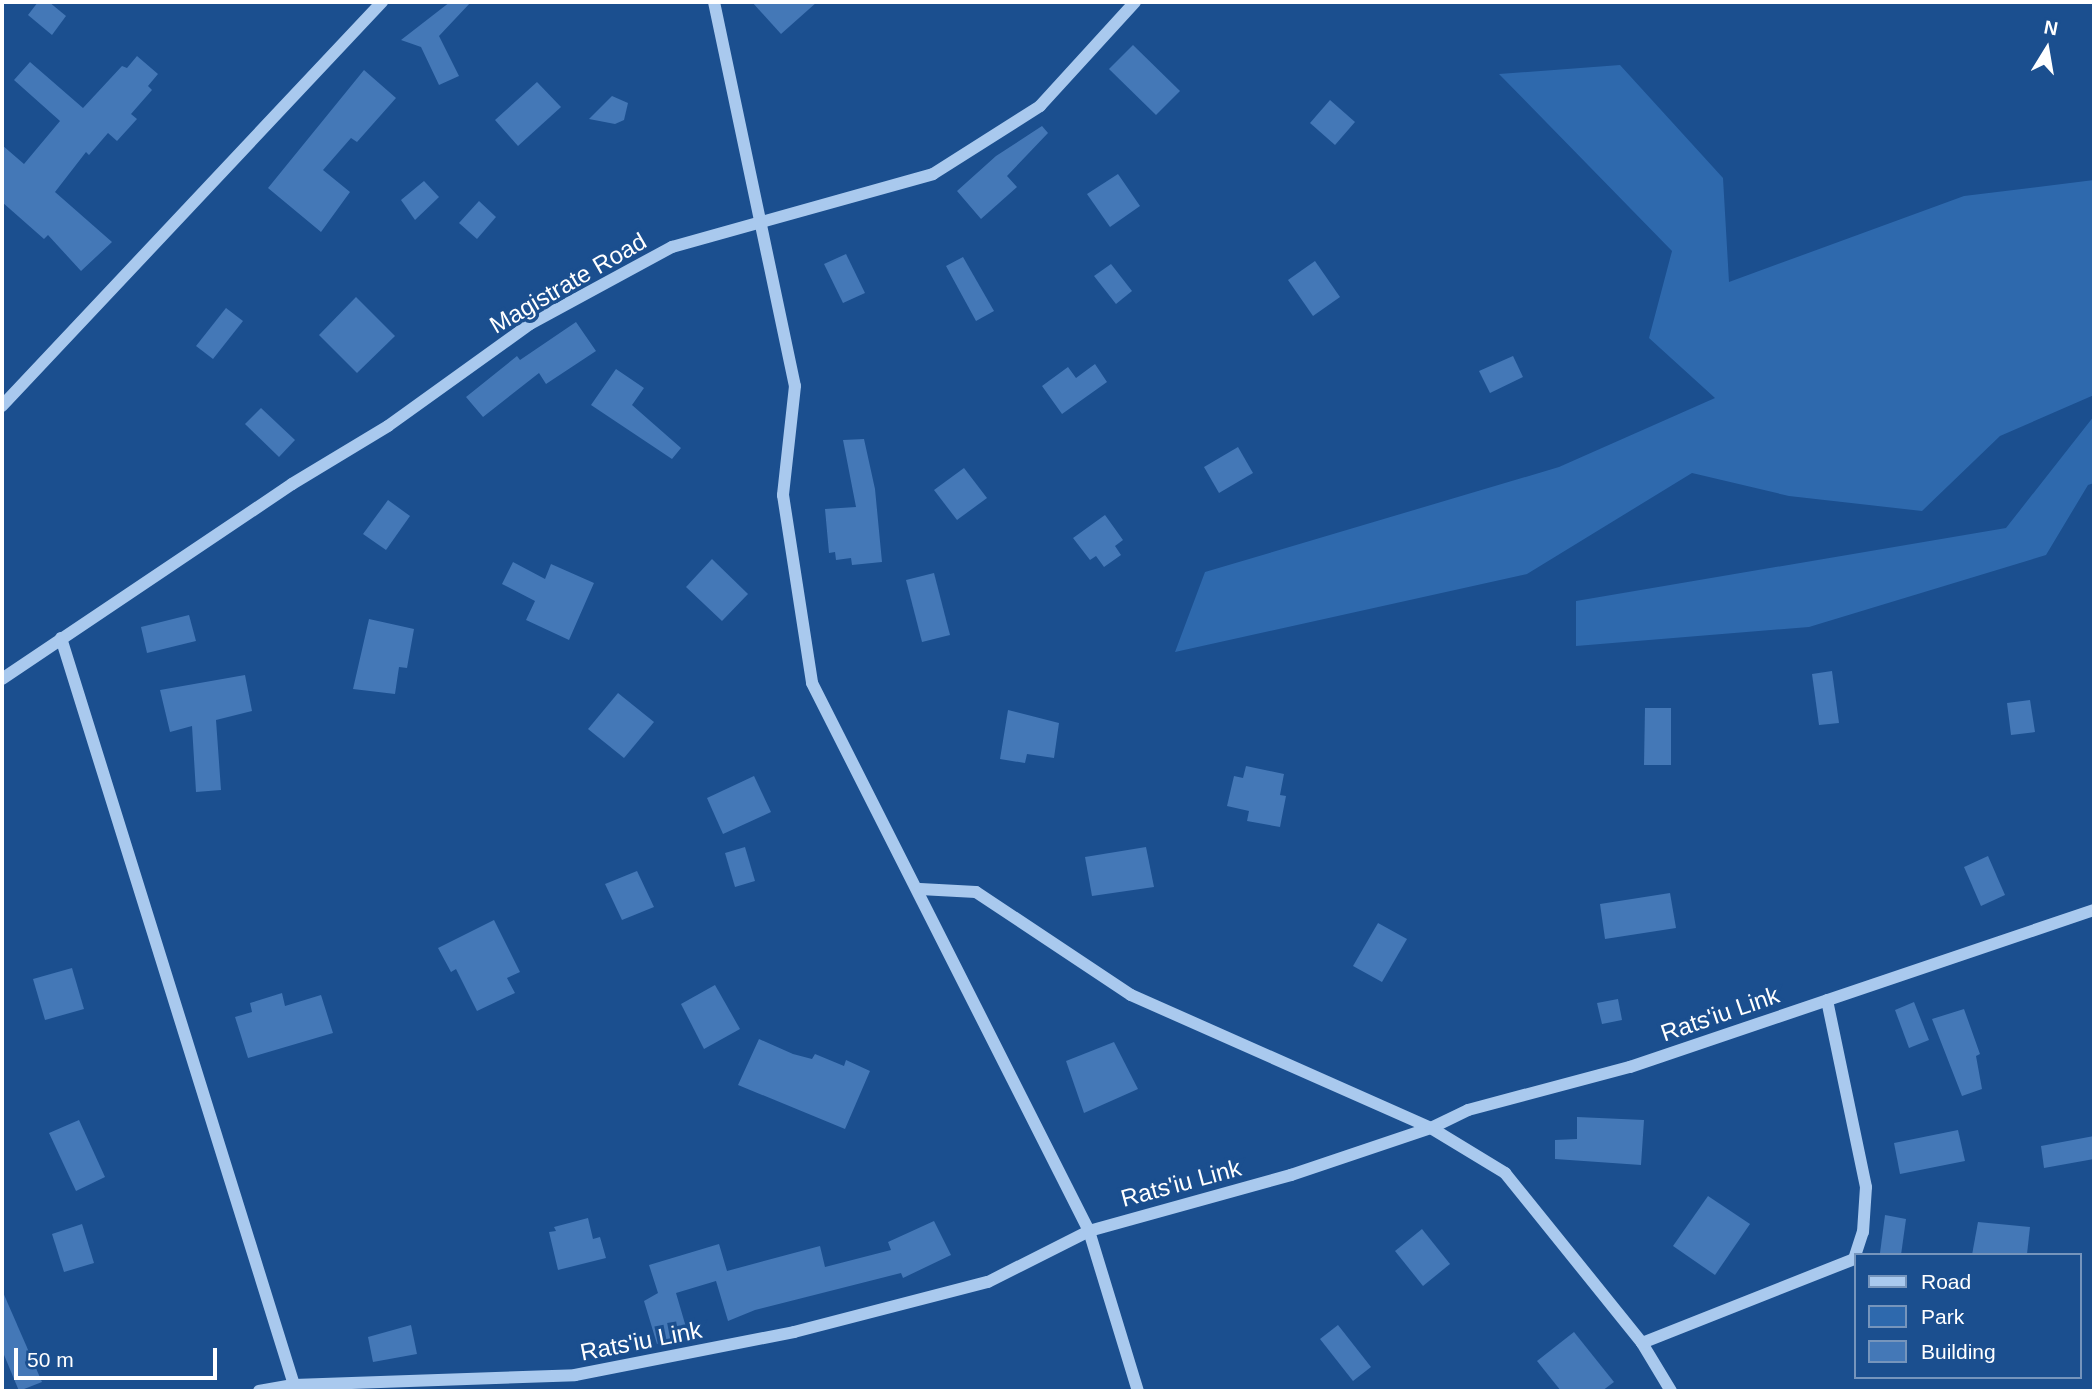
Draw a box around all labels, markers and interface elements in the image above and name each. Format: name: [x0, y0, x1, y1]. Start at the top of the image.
north arrow: [2012, 14, 2082, 84]
text: N: [2042, 16, 2060, 40]
street label: Magistrate Road: [485, 227, 651, 339]
street label: Rats'iu Link: [1657, 980, 1783, 1048]
street label: Rats'iu Link: [1118, 1153, 1244, 1213]
legend: [1854, 1253, 2082, 1379]
text: Road: [1921, 1270, 1971, 1293]
text: Park: [1921, 1305, 1964, 1328]
street label: Rats'iu Link: [578, 1315, 704, 1367]
scale bar: [18, 1334, 220, 1378]
text: Building: [1921, 1340, 1996, 1363]
text: 50 m: [27, 1348, 74, 1371]

